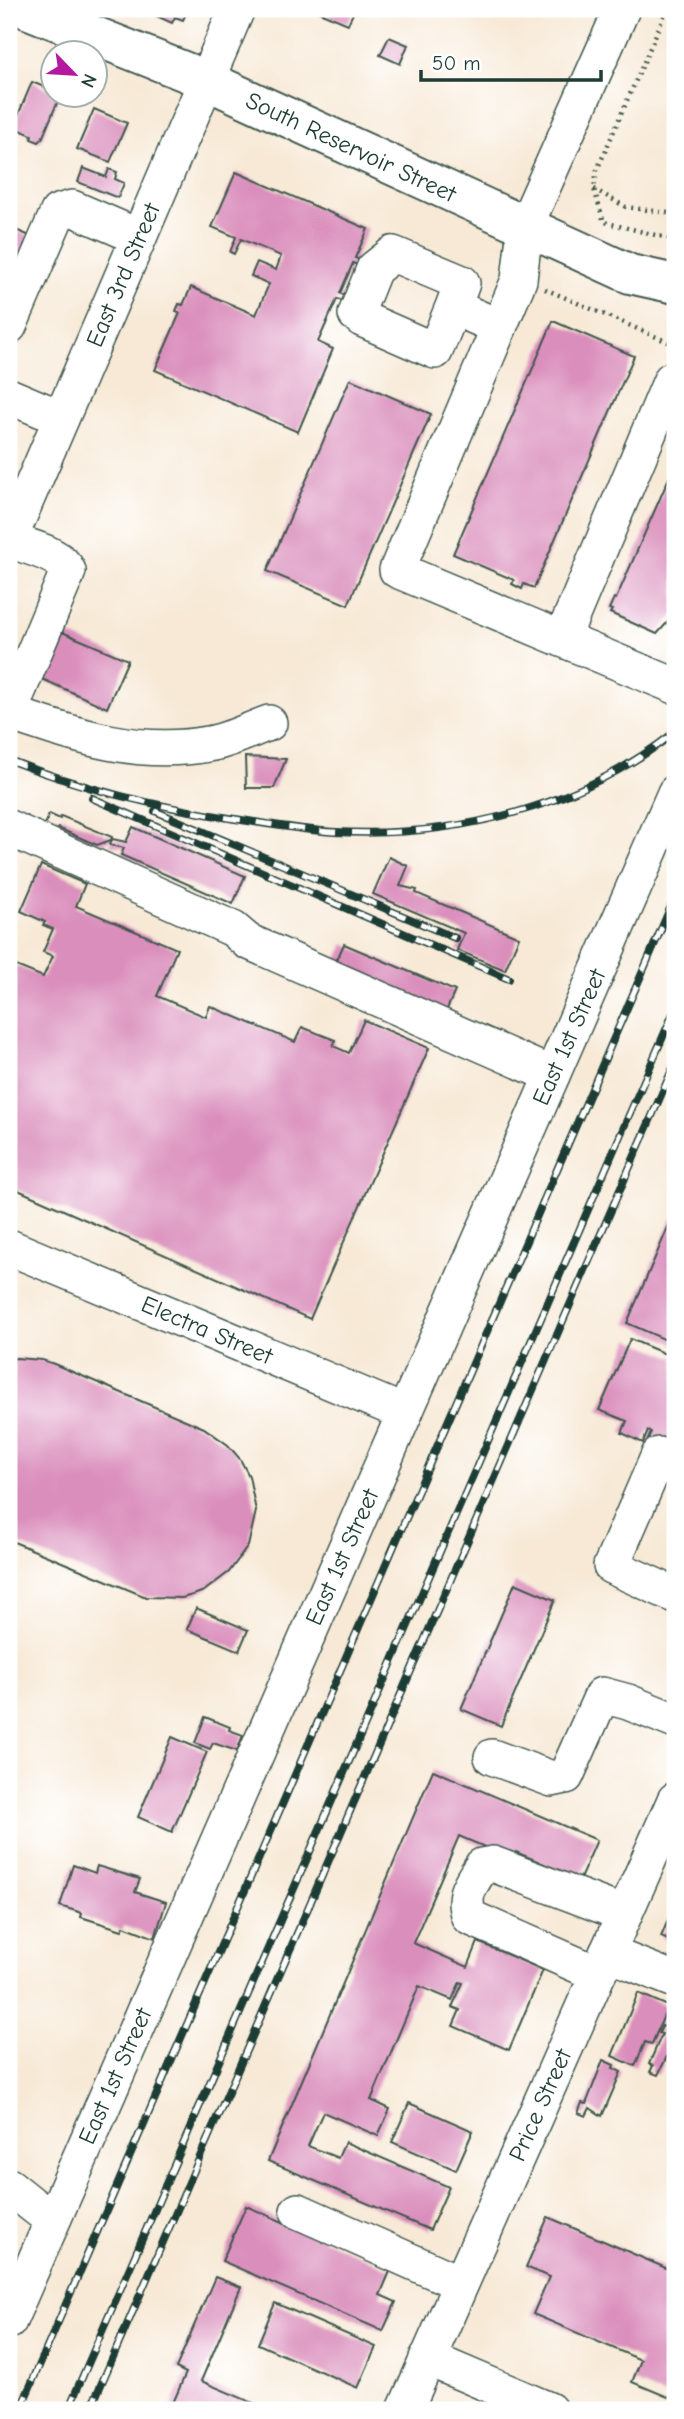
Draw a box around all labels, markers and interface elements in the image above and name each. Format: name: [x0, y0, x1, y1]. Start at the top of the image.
north arrow: [38, 38, 108, 108]
scale bar: [421, 38, 602, 82]
text: 50 m: [432, 51, 481, 75]
text: N: [76, 70, 101, 91]
street label: South Reservoir Street: [241, 86, 462, 209]
street label: East 3rd Street: [80, 198, 166, 351]
street label: East 1st Street: [526, 963, 612, 1109]
street label: Electra Street: [137, 1290, 278, 1371]
street label: East 1st Street: [299, 1483, 385, 1629]
street label: East 1st Street: [72, 2002, 158, 2148]
street label: Price Street: [503, 2043, 578, 2166]

